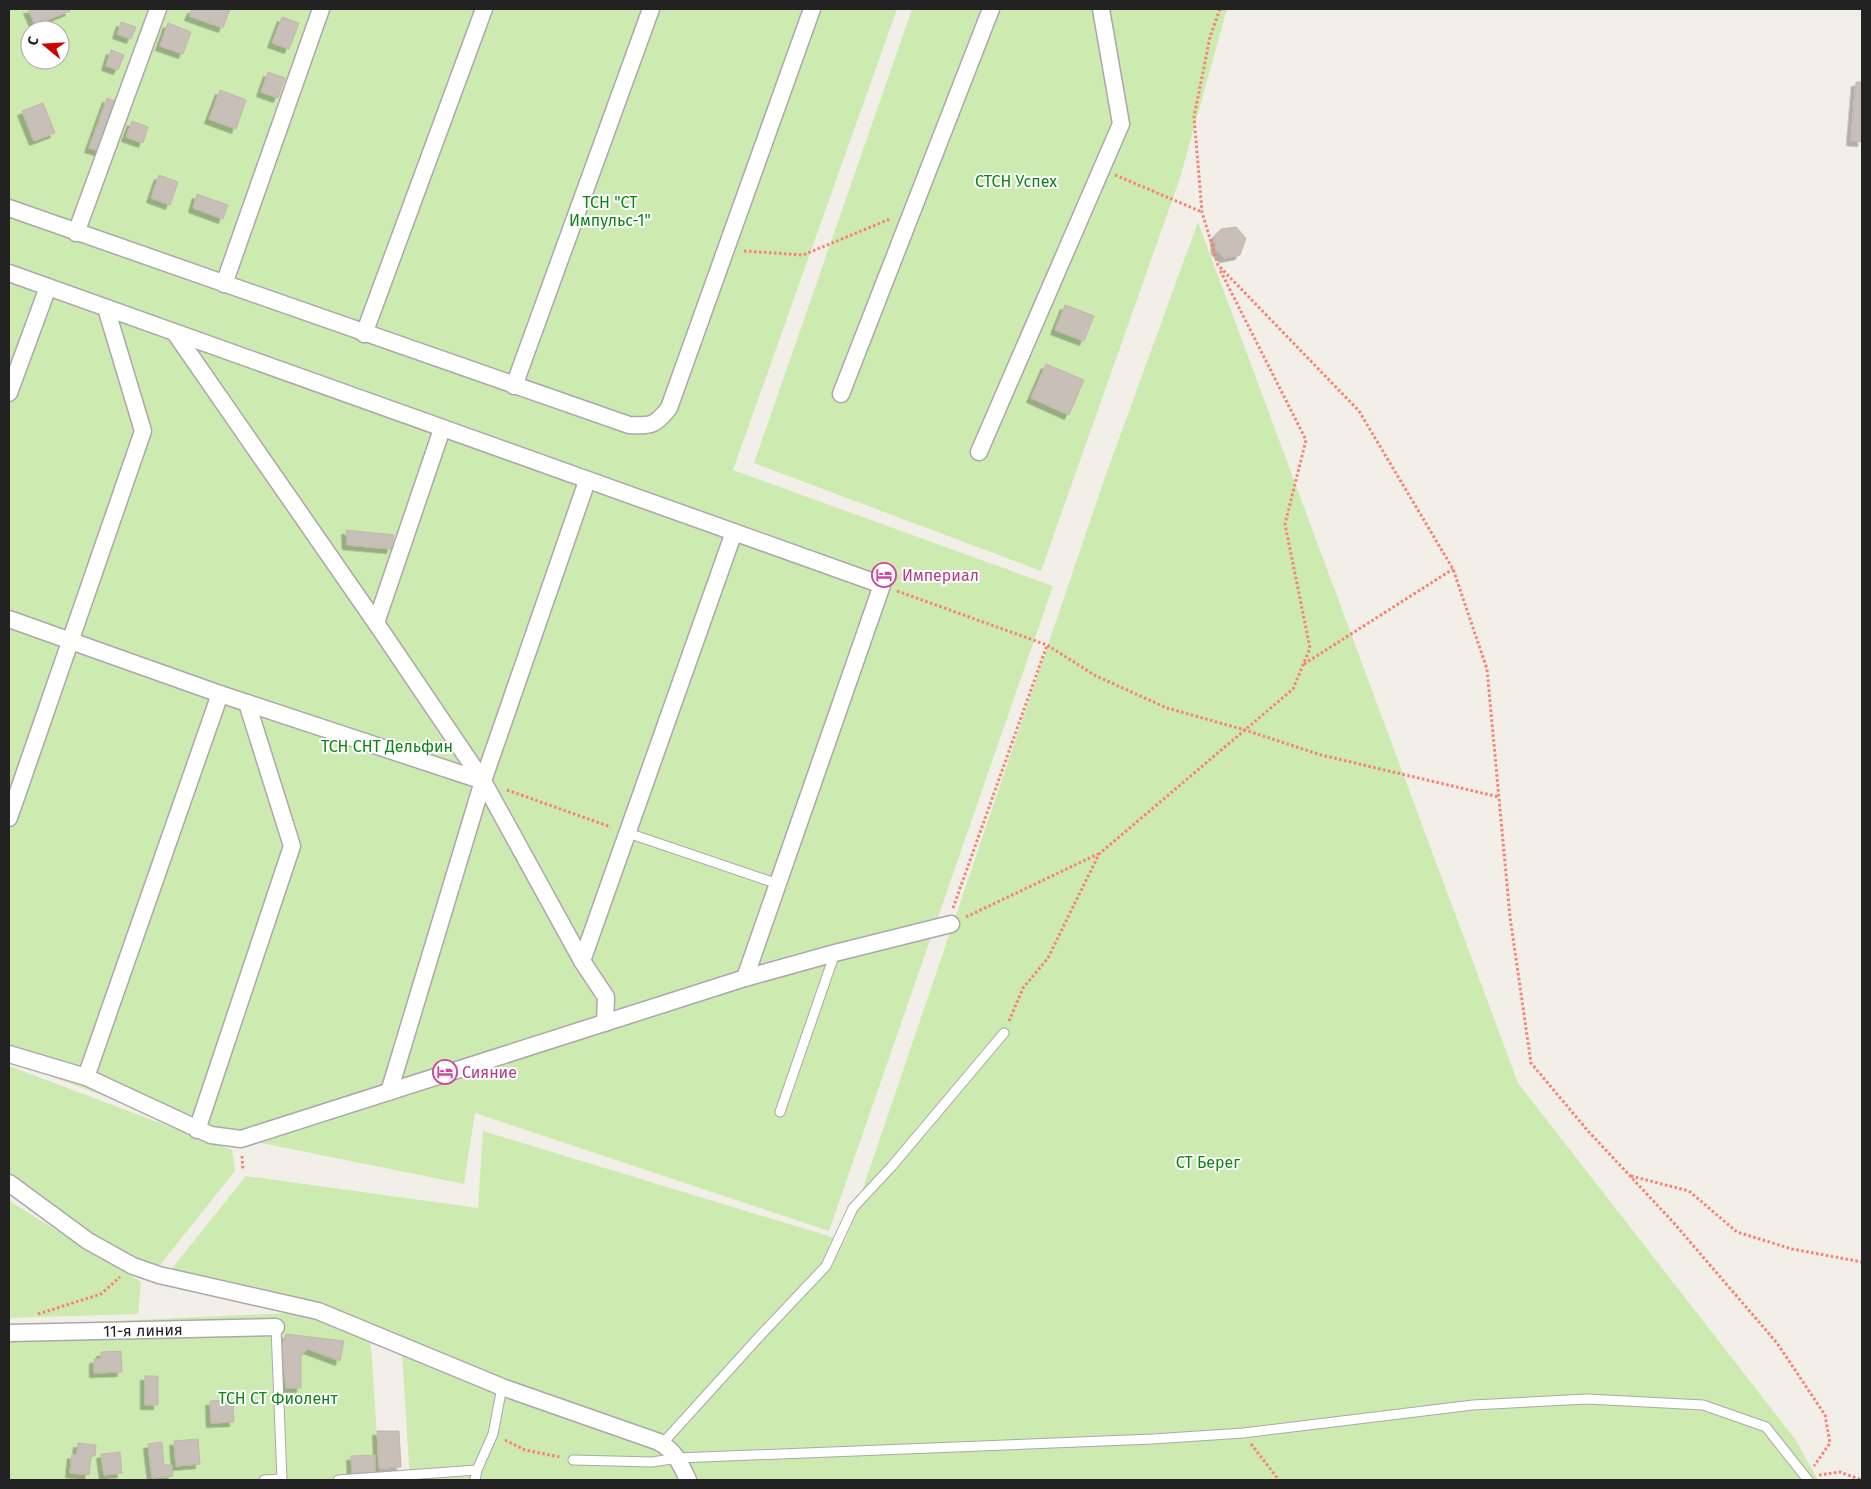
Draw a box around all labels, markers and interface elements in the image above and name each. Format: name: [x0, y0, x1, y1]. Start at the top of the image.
north arrow: [20, 20, 70, 70]
text: С: [24, 35, 42, 48]
park label: СТСН Успех: [975, 172, 1057, 191]
park label: ТСН "СТ Импульс-1": [569, 193, 651, 230]
hotel icon: Империал: [871, 562, 897, 588]
place label: Империал: [902, 566, 979, 585]
park label: ТСН СНТ Дельфин: [321, 737, 453, 756]
hotel icon: Сияние: [432, 1059, 458, 1085]
place label: Сияние: [462, 1063, 517, 1082]
park label: СТ Берег: [1176, 1153, 1240, 1172]
street label: 11-я линия: [103, 1320, 183, 1340]
park label: ТСН СТ Фиолент: [218, 1389, 339, 1408]

